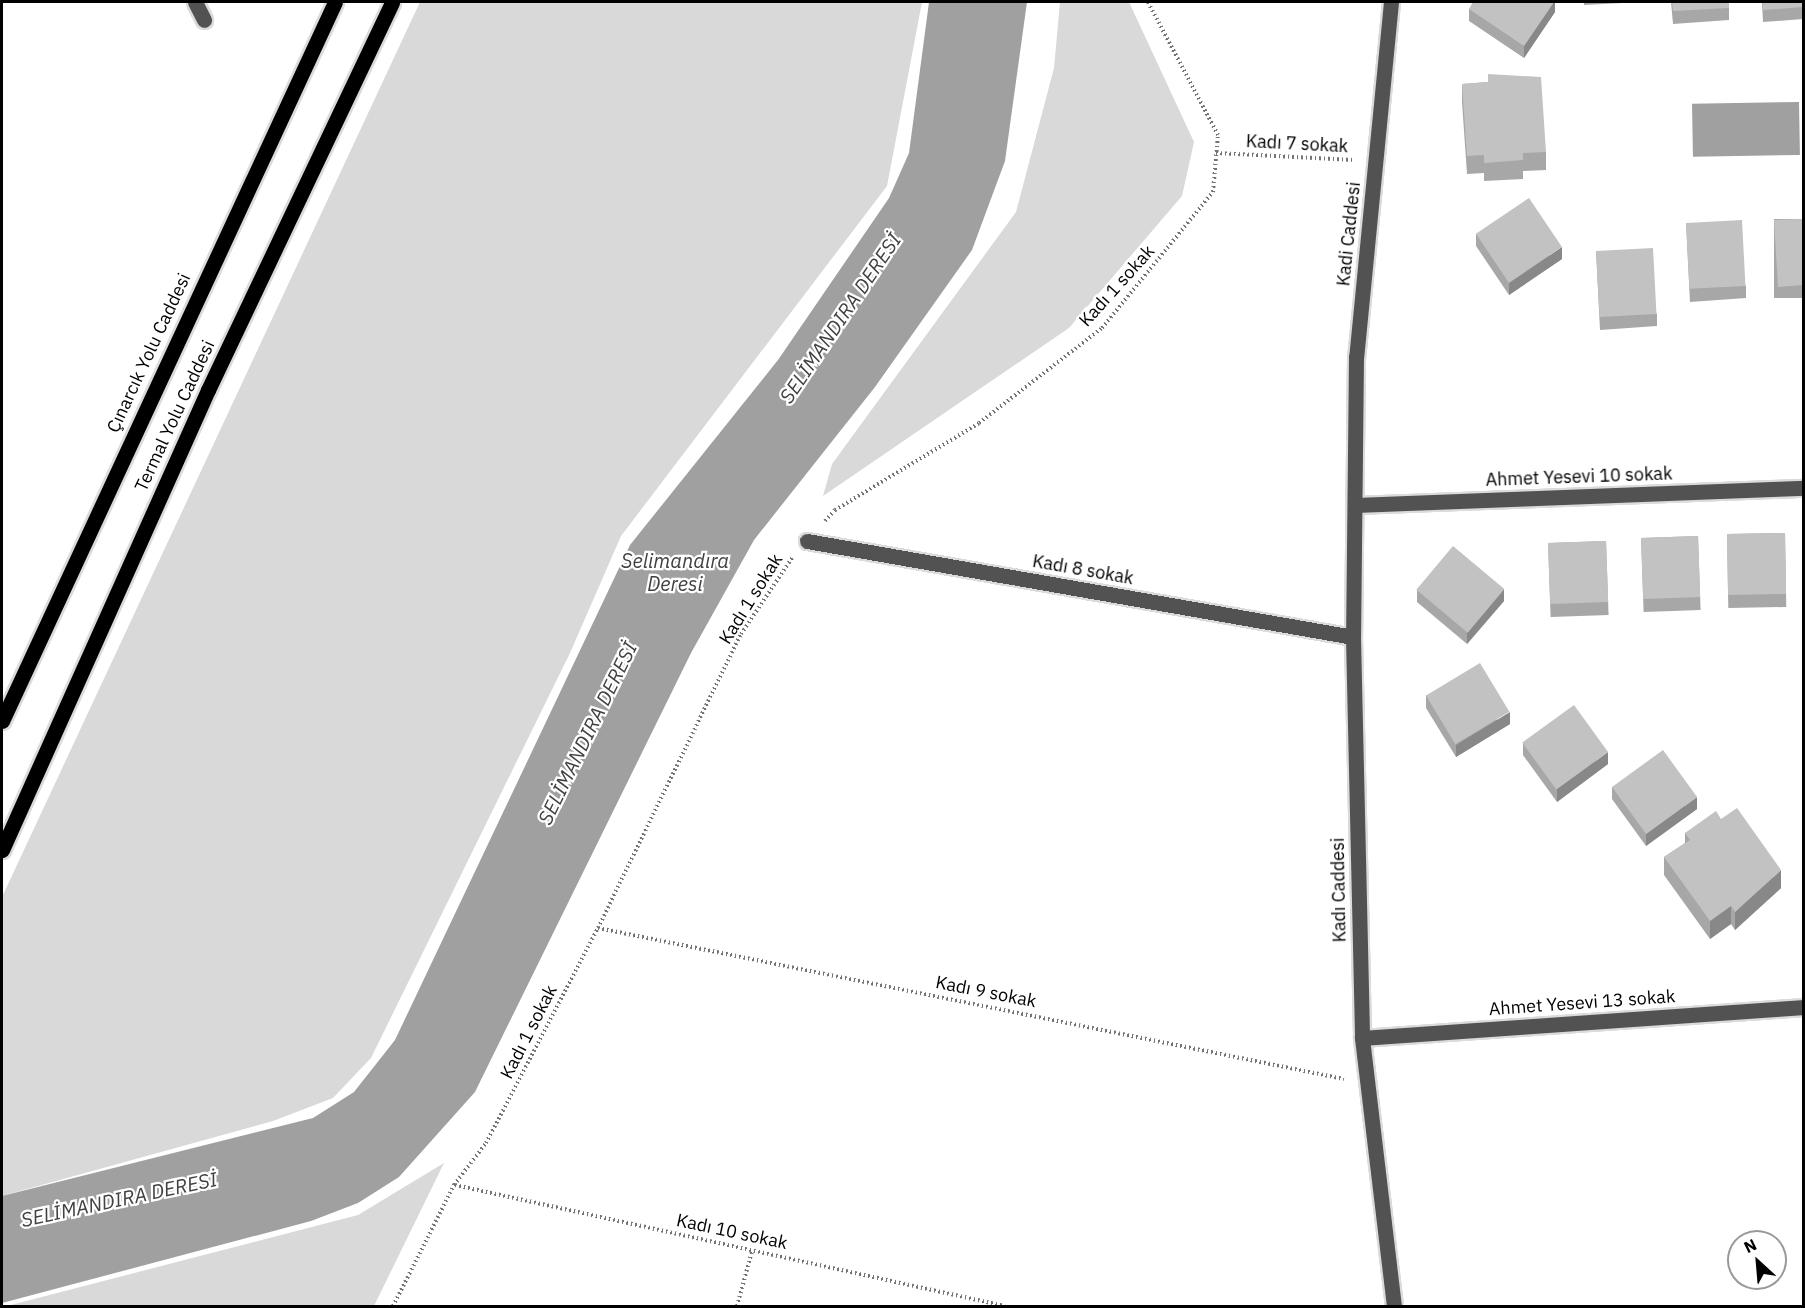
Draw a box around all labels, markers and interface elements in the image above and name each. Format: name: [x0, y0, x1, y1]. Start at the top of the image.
street label: Kadı 7 sokak: [1245, 131, 1349, 157]
street label: Kadi Caddesi: [1333, 181, 1365, 287]
water label: SELİMANDIRA DERESİ: [774, 228, 906, 408]
street label: Kadı 1 sokak: [1075, 241, 1159, 331]
street label: Çınarcık Yolu Caddesi: [103, 270, 195, 436]
street label: Termal Yolu Caddesi: [131, 337, 219, 495]
street label: Ahmet Yesevi 10 sokak: [1485, 463, 1673, 491]
water label: Selimandıra Deresi: [621, 549, 729, 596]
street label: Kadı 1 sokak: [715, 550, 787, 648]
street label: Kadı 8 sokak: [1031, 550, 1135, 590]
water label: SELİMANDIRA DERESİ: [532, 638, 642, 828]
street label: Kadı Caddesi: [1327, 837, 1351, 943]
street label: Kadı 9 sokak: [934, 972, 1038, 1012]
street label: Kadı 1 sokak: [496, 982, 562, 1082]
street label: Ahmet Yesevi 13 sokak: [1488, 986, 1676, 1020]
water label: SELİMANDIRA DERESİ: [19, 1166, 219, 1232]
street label: Kadı 10 sokak: [674, 1210, 790, 1254]
north arrow: [1727, 1230, 1787, 1290]
text: N: [1740, 1234, 1760, 1257]

